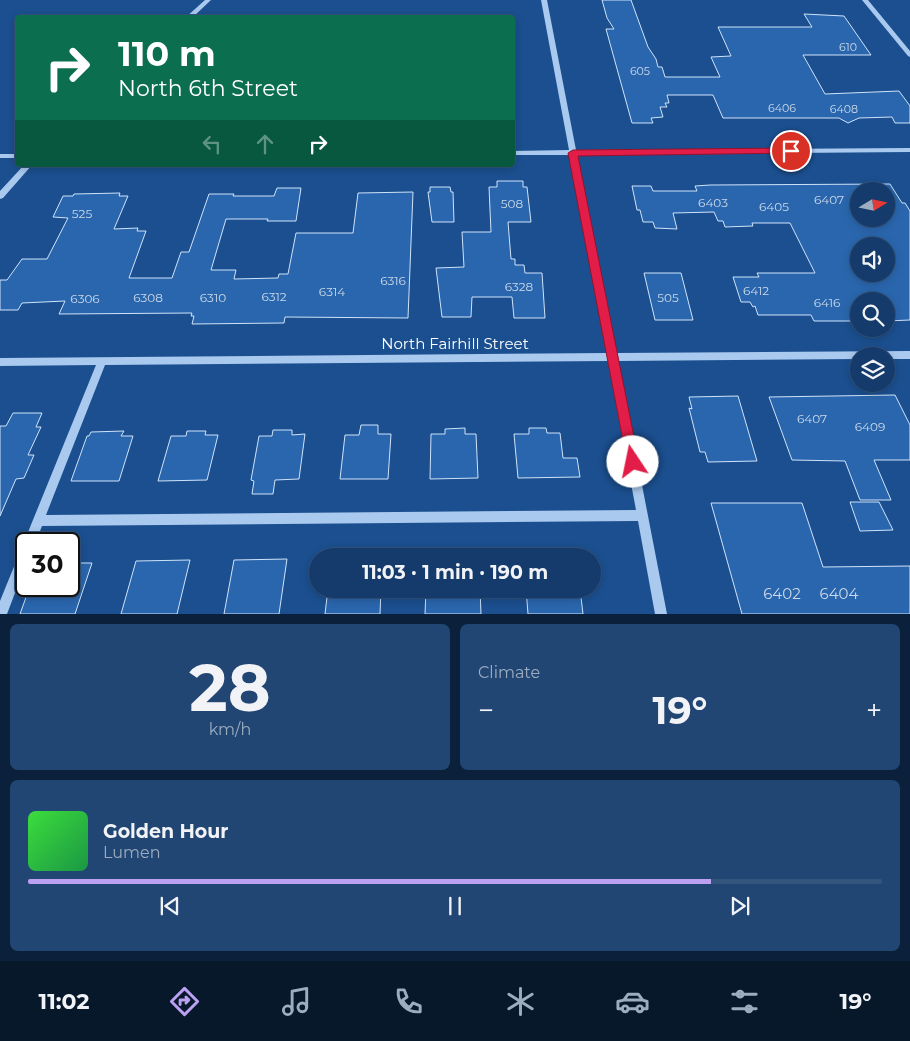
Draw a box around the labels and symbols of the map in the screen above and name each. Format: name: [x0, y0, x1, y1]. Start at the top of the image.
house number: 610: [839, 40, 857, 54]
house number: 605: [630, 64, 650, 78]
house number: 6406: [768, 101, 796, 115]
house number: 6408: [830, 102, 858, 116]
pin: [770, 130, 812, 172]
north arrow: [850, 182, 895, 228]
house number: 6407: [814, 192, 844, 207]
house number: 6403: [698, 195, 728, 210]
house number: 508: [501, 196, 524, 211]
house number: 6405: [759, 199, 789, 214]
house number: 525: [72, 206, 92, 221]
house number: 6316: [380, 273, 406, 288]
house number: 6328: [505, 279, 534, 294]
house number: 6412: [743, 283, 769, 298]
house number: 6314: [319, 284, 345, 299]
house number: 6312: [261, 289, 287, 304]
house number: 6308: [133, 290, 163, 305]
house number: 6310: [200, 290, 226, 305]
house number: 505: [657, 290, 679, 305]
house number: 6306: [70, 291, 100, 306]
house number: 6416: [814, 295, 840, 310]
street label: North Fairhill Street: [381, 334, 529, 353]
house number: 6407: [797, 411, 827, 426]
house number: 6409: [855, 419, 885, 434]
position arrow: [606, 435, 658, 487]
speed limit sign: 30: [15, 532, 80, 597]
house number: 6402: [763, 584, 801, 603]
house number: 6404: [820, 584, 859, 603]

